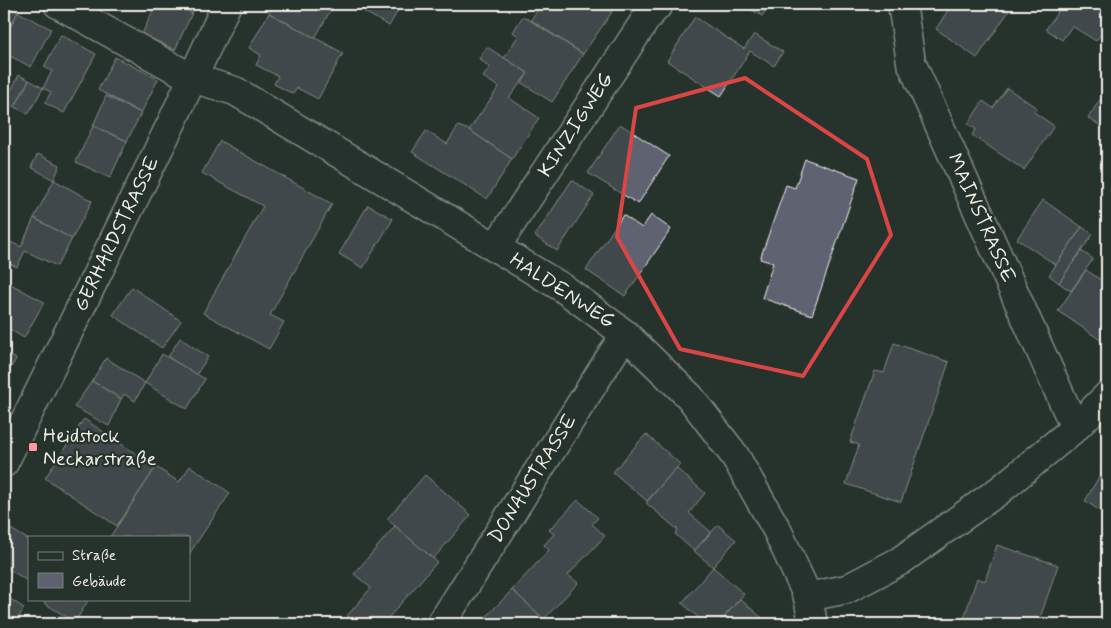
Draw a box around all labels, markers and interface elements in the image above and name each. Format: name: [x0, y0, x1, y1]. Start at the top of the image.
street label: KINZIGWEG: [532, 67, 620, 183]
street label: MAINSTRASSE: [940, 149, 1022, 287]
street label: GERHARDSTRASSE: [68, 152, 166, 316]
street label: HALDENWEG: [504, 247, 620, 335]
street label: DONAUSTRASSE: [482, 409, 584, 549]
place label: Heidstock Neckarstraße: [43, 423, 156, 473]
marker: Heidstock Neckarstraße: [27, 441, 39, 453]
legend: [28, 536, 190, 600]
text: Straße: [72, 546, 116, 566]
text: Gebäude: [72, 572, 126, 592]

